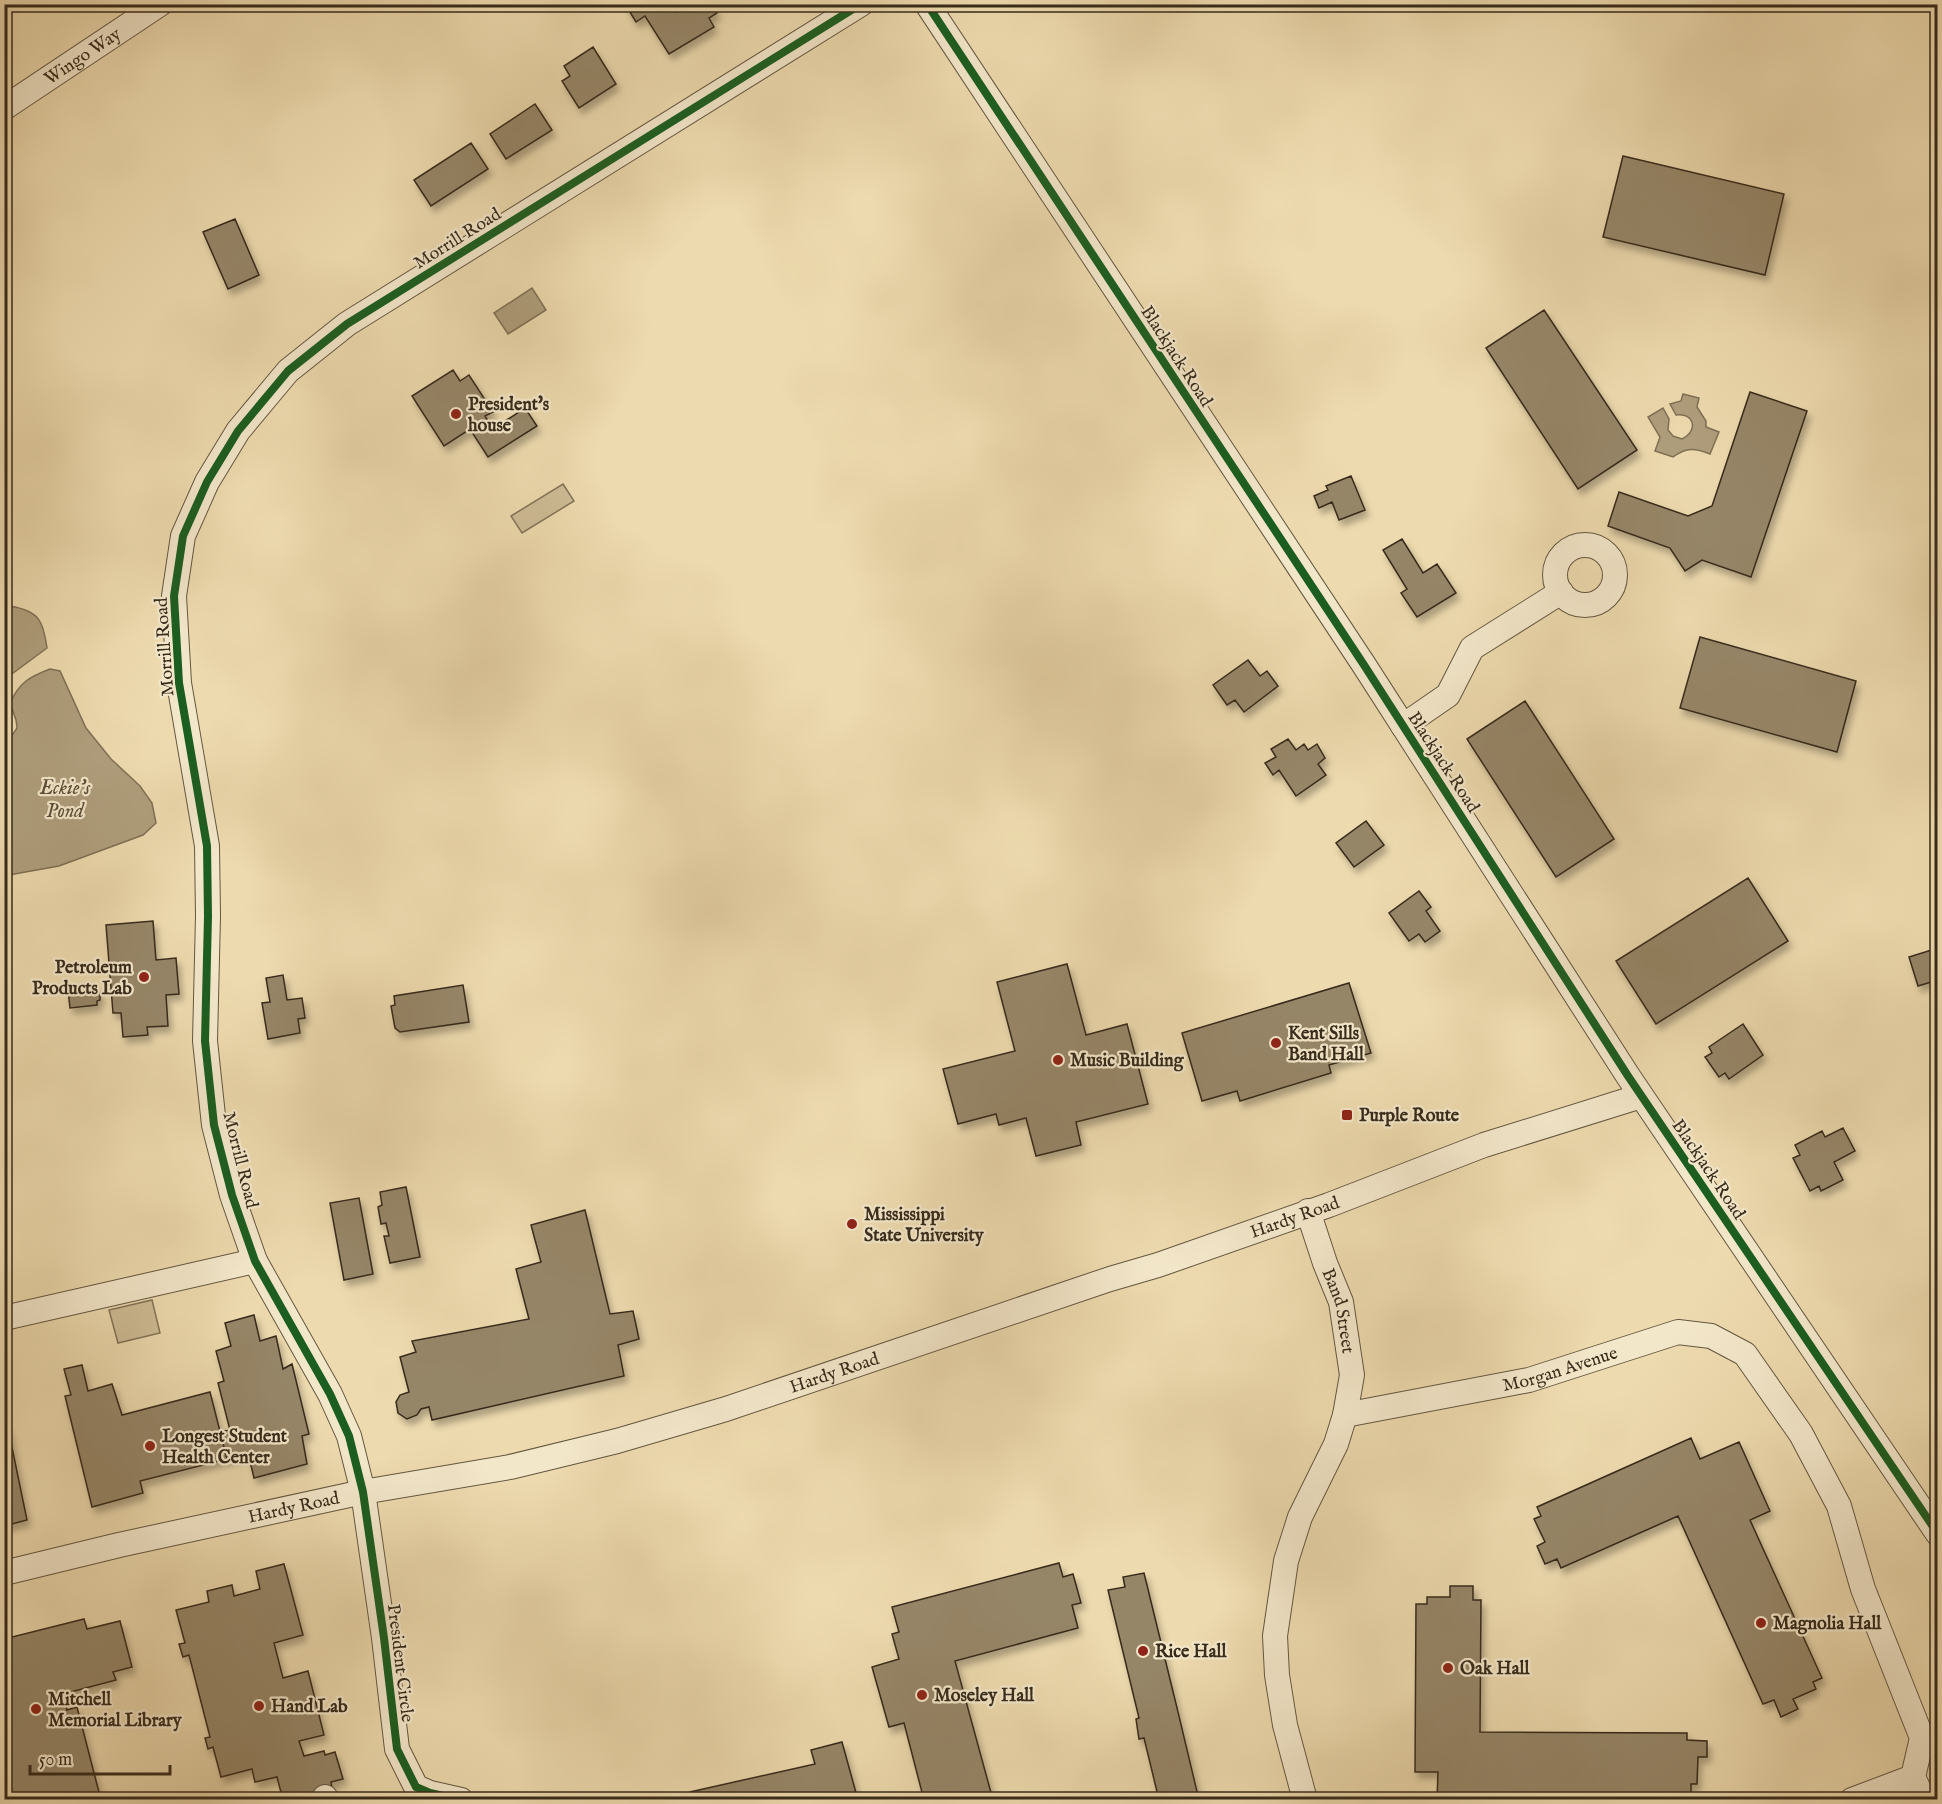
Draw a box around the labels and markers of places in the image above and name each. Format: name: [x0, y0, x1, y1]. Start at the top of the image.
place label: President's house: [467, 394, 550, 438]
marker: President's house: [449, 407, 463, 421]
place label: Petroleum Products Lab: [32, 957, 132, 1001]
marker: Petroleum Products Lab: [137, 970, 151, 984]
place label: Kent Sills Band Hall: [1288, 1023, 1365, 1067]
marker: Kent Sills Band Hall: [1269, 1036, 1283, 1050]
place label: Music Building: [1070, 1050, 1185, 1073]
marker: Music Building: [1051, 1053, 1065, 1067]
place label: Purple Route: [1359, 1105, 1460, 1128]
marker: Purple Route: [1340, 1108, 1354, 1122]
place label: Mississippi State University: [864, 1204, 985, 1248]
marker: Mississippi State University: [845, 1217, 859, 1231]
place label: Longest Student Health Center: [162, 1426, 288, 1470]
marker: Longest Student Health Center: [143, 1439, 157, 1453]
place label: Magnolia Hall: [1773, 1613, 1882, 1636]
marker: Magnolia Hall: [1754, 1616, 1768, 1630]
place label: Rice Hall: [1155, 1641, 1227, 1664]
marker: Rice Hall: [1136, 1644, 1150, 1658]
place label: Oak Hall: [1460, 1658, 1530, 1681]
marker: Oak Hall: [1441, 1661, 1455, 1675]
place label: Moseley Hall: [934, 1685, 1035, 1708]
marker: Moseley Hall: [915, 1688, 929, 1702]
place label: Mitchell Memorial Library: [48, 1689, 183, 1733]
place label: Hand Lab: [271, 1696, 348, 1719]
marker: Hand Lab: [252, 1699, 266, 1713]
marker: Mitchell Memorial Library: [29, 1702, 43, 1716]

